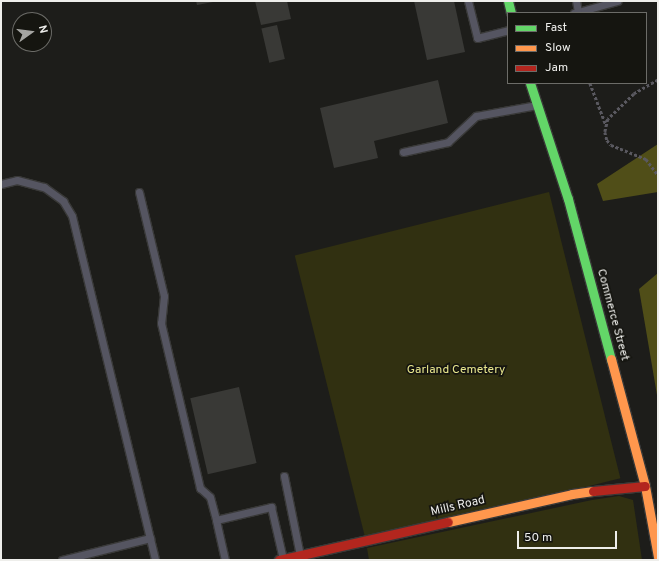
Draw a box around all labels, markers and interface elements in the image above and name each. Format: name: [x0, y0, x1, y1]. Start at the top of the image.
north arrow: [12, 12, 52, 52]
legend: [507, 12, 647, 84]
text: Fast: [545, 20, 567, 36]
text: N: [35, 24, 50, 35]
text: Slow: [545, 40, 571, 56]
text: Jam: [545, 60, 568, 76]
street label: Commerce Street: [593, 268, 631, 362]
park label: Garland Cemetery: [407, 364, 505, 378]
street label: Mills Road: [429, 494, 487, 520]
scale bar: [519, 523, 619, 549]
text: 50 m: [524, 530, 552, 546]

